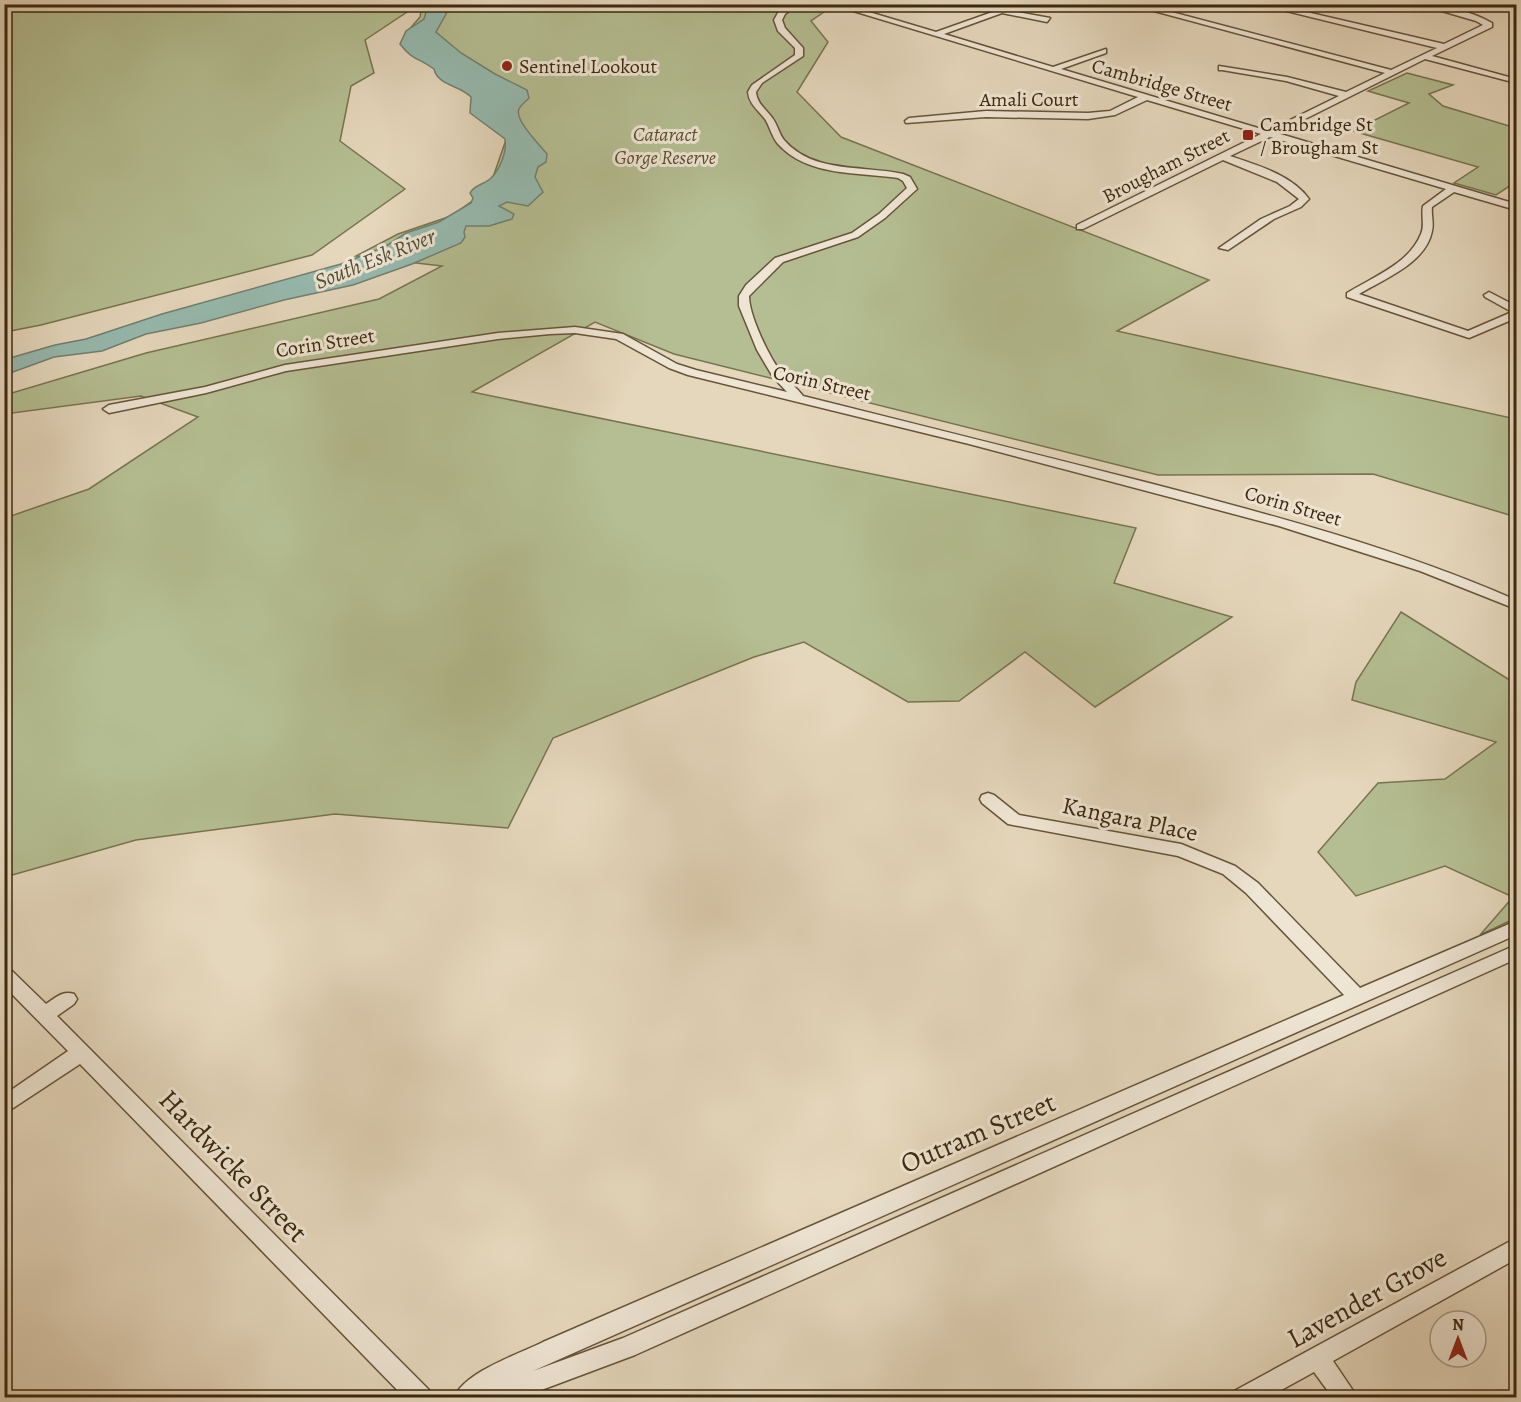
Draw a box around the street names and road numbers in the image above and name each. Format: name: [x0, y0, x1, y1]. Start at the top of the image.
street label: Cambridge Street: [1089, 52, 1236, 118]
street label: Amali Court: [979, 86, 1079, 113]
street label: Brougham Street: [1098, 122, 1235, 210]
street label: Corin Street: [274, 322, 377, 364]
street label: Corin Street: [770, 359, 874, 407]
street label: Corin Street: [1241, 479, 1345, 533]
street label: Kangara Place: [1059, 789, 1201, 849]
street label: Hardwicke Street: [150, 1081, 316, 1251]
street label: Outram Street: [895, 1083, 1061, 1183]
street label: Lavender Grove: [1280, 1238, 1454, 1358]

